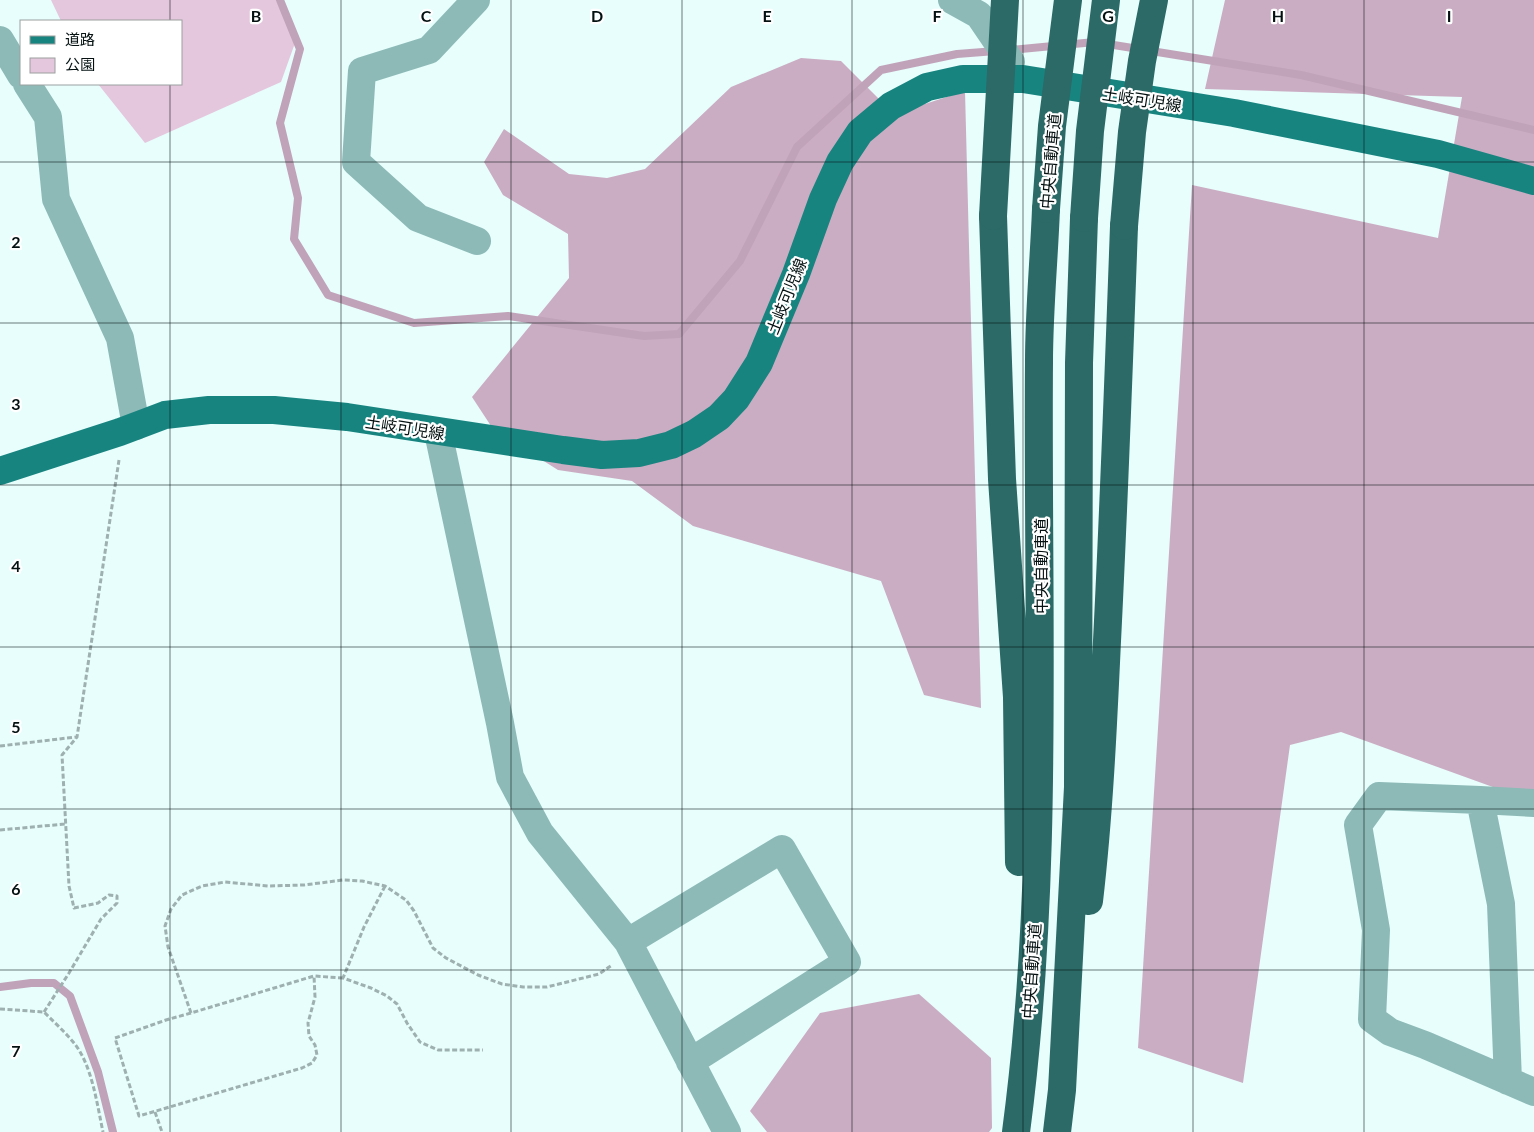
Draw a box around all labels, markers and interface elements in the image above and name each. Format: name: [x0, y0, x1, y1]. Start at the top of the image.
text: B: [251, 6, 261, 25]
text: C: [421, 6, 432, 25]
text: D: [591, 6, 603, 25]
text: E: [762, 6, 772, 25]
text: F: [932, 6, 942, 25]
text: G: [1102, 6, 1114, 25]
text: H: [1272, 6, 1284, 25]
text: I: [1447, 6, 1451, 25]
legend: [20, 20, 182, 85]
text: 道路: [65, 30, 95, 48]
text: 公園: [65, 55, 95, 73]
street label: 土岐可児線: [1101, 83, 1183, 115]
street label: 中央自動車道: [1036, 112, 1064, 210]
text: 2: [11, 232, 21, 251]
street label: 土岐可児線: [762, 255, 810, 337]
text: 3: [11, 394, 21, 413]
street label: 土岐可児線: [364, 411, 446, 443]
street label: 中央自動車道: [1031, 518, 1050, 614]
text: 4: [11, 556, 21, 575]
text: 5: [11, 717, 21, 736]
text: 6: [11, 879, 21, 898]
street label: 中央自動車道: [1018, 922, 1044, 1020]
text: 7: [11, 1041, 21, 1060]

